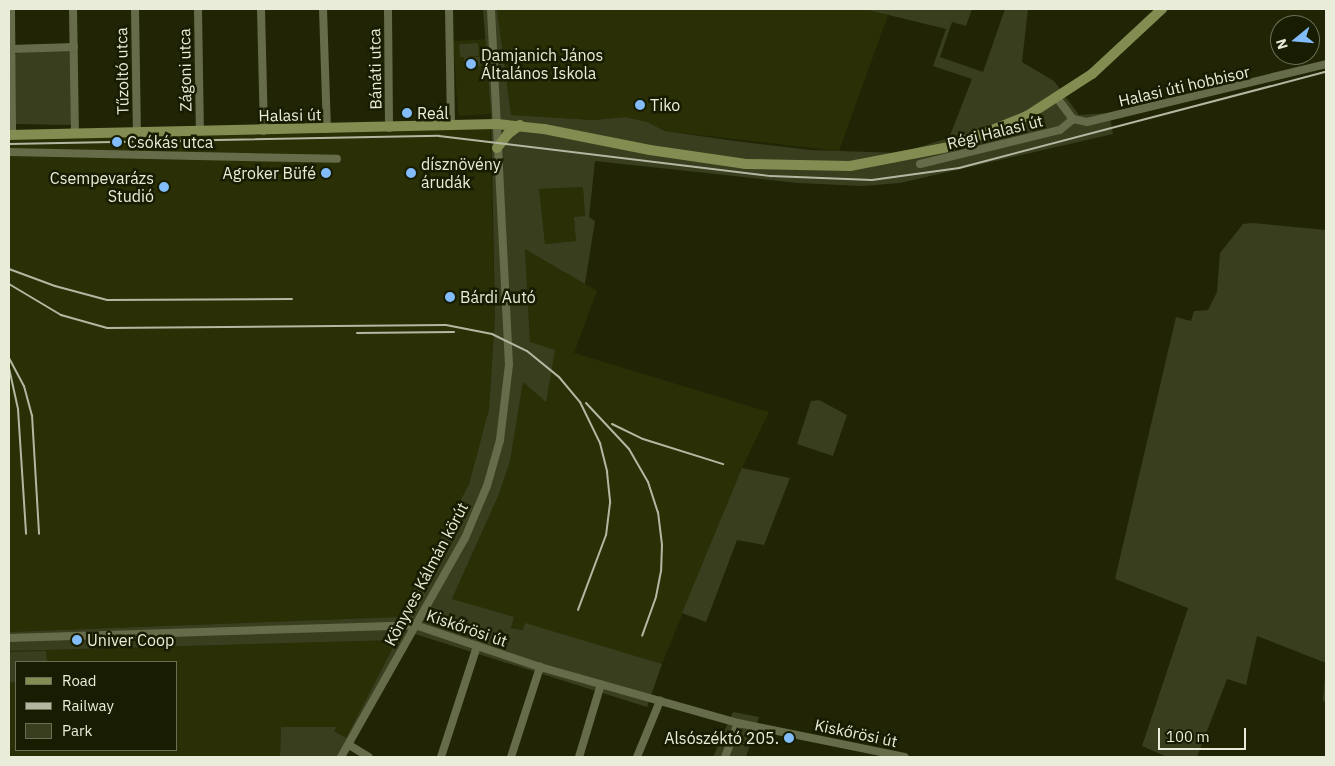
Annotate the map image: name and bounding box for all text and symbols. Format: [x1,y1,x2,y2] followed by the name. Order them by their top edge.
[1270,15,1320,65] north arrow
[112,27,132,115] street label: Tűzoltó utca
[175,28,195,112] street label: Zágoni utca
[365,28,385,110] street label: Bánáti utca
[1272,37,1292,52] text: N
[481,45,603,83] place label: Damjanich János Általános Iskola
[465,58,477,70] marker: Damjanich János Általános Iskola
[1117,62,1251,110] street label: Halasi úti hobbisor
[650,95,680,115] place label: Tiko
[634,99,646,111] marker: Tiko
[417,103,449,123] place label: Reál
[258,105,322,125] street label: Halasi út
[401,107,413,119] marker: Reál
[945,111,1045,153] street label: Régi Halasi út
[127,132,213,152] place label: Csókás utca
[111,136,123,148] marker: Csókás utca
[421,154,501,192] place label: dísznövény árudák
[223,163,316,183] place label: Agroker Büfé
[320,167,332,179] marker: Agroker Büfé
[405,167,417,179] marker: dísznövény árudák
[50,168,154,206] place label: Csempevarázs Studió
[158,181,170,193] marker: Csempevarázs Studió
[460,287,536,307] place label: Bárdi Autó
[444,291,456,303] marker: Bárdi Autó
[380,499,472,649] street label: Könyves Kálmán körút
[424,605,510,651] street label: Kiskőrösi út
[87,630,174,650] place label: Univer Coop
[71,634,83,646] marker: Univer Coop
[15,661,178,751] legend
[62,671,97,690] text: Road
[62,696,114,715] text: Railway
[813,715,899,751] street label: Kiskőrösi út
[1160,718,1248,750] scale bar
[62,721,92,740] text: Park
[1166,727,1210,746] text: 100 m
[664,728,779,748] place label: Alsószéktó 205.
[783,732,795,744] marker: Alsószéktó 205.

